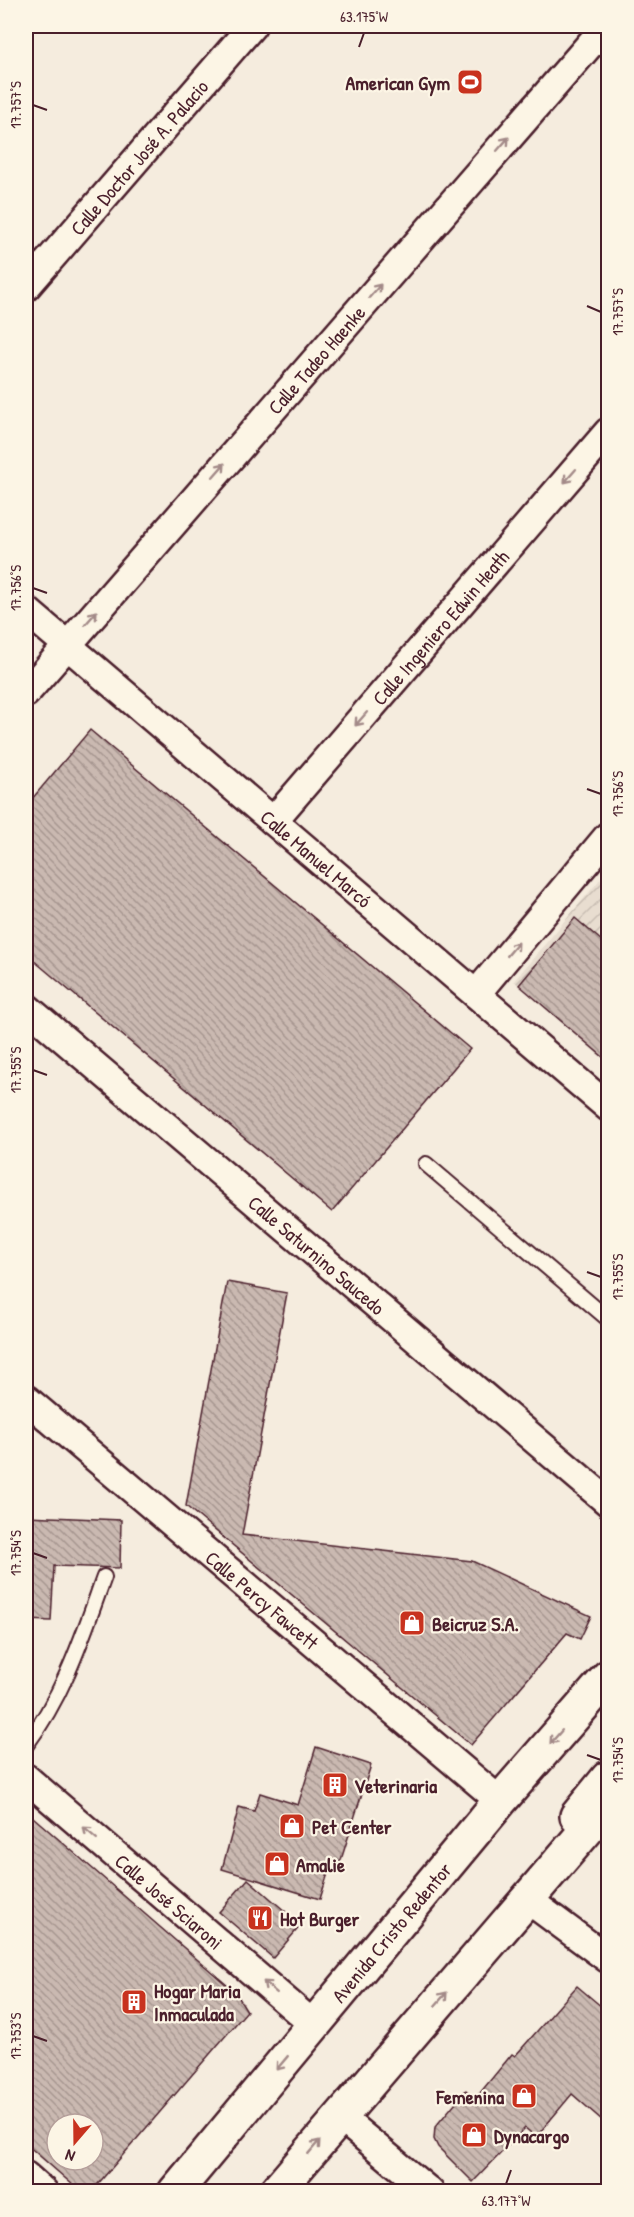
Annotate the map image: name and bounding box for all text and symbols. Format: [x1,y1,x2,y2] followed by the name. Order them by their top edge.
[340,6,389,27] text: 63.175°W
[455,67,485,97] sports icon: American Gym
[346,69,450,97] place label: American Gym
[64,73,214,241] street label: Calle Doctor José A. Palacio
[5,81,26,129] text: 17.757°S
[496,137,510,152] one-way arrow
[368,284,382,299] one-way arrow
[607,288,628,336] text: 17.757°S
[261,299,371,420] street label: Calle Tadeo Haenke
[212,463,226,478] one-way arrow
[563,468,577,483] one-way arrow
[366,544,515,710] street label: Calle Ingeniero Edwin Heath
[5,565,26,611] text: 17.756°S
[84,610,98,626] one-way arrow
[354,711,368,726] one-way arrow
[607,771,628,817] text: 17.756°S
[255,803,378,913] street label: Calle Manuel Marcó
[506,942,520,957] one-way arrow
[5,1047,26,1093] text: 17.755°S
[243,1189,391,1320] street label: Calle Saturnino Saucedo
[607,1254,628,1300] text: 17.755°S
[5,1530,26,1576] text: 17.754°S
[200,1544,325,1656] street label: Calle Percy Fawcett
[397,1608,427,1638] shop icon: Beicruz S.A.
[432,1610,519,1637] place label: Beicruz S.A.
[549,1729,563,1744] one-way arrow
[607,1737,628,1783] text: 17.754°S
[320,1770,350,1800] building icon: Veterinaria
[354,1772,437,1799] place label: Veterinaria
[277,1811,307,1841] shop icon: Pet Center
[312,1813,392,1840] place label: Pet Center
[83,1826,98,1840] one-way arrow
[110,1847,229,1955] street label: Calle José Sciaroni
[262,1849,292,1879] shop icon: Amalie
[296,1851,345,1878] place label: Amalie
[325,1856,457,2008] street label: Avenida Cristo Redentor
[245,1903,275,1933] restaurant icon: Hot Burger
[280,1905,360,1933] place label: Hot Burger
[154,1977,240,2027] place label: Hogar Maria Inmaculada
[263,1980,278,1994] one-way arrow
[119,1987,149,2017] building icon: Hogar Maria Inmaculada
[434,1992,448,2007] one-way arrow
[5,2012,26,2059] text: 17.753°S
[276,2055,289,2071] one-way arrow
[509,2081,539,2111] shop icon: Femenina
[436,2083,504,2110] place label: Femenina
[45,2112,105,2172] north arrow
[459,2120,489,2150] shop icon: Dynacargo
[494,2122,569,2150] place label: Dynacargo
[307,2140,321,2155] one-way arrow
[62,2144,78,2168] text: N
[482,2190,531,2211] text: 63.177°W

